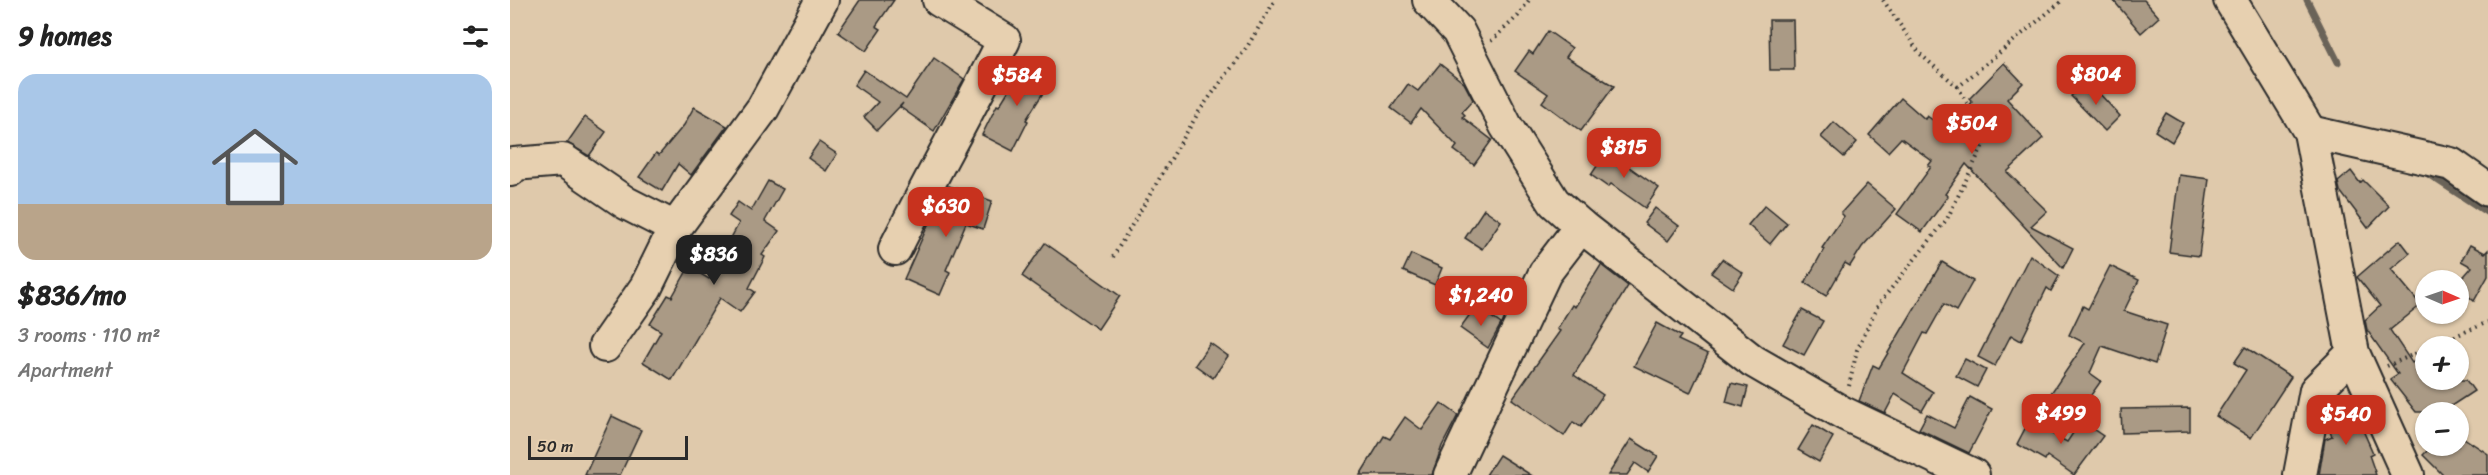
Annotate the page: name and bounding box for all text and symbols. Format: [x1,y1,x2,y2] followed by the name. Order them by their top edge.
[18,13,112,59] text: 9 homes
[459,20,492,53] icon: filters
[2060,55,2132,106] pin: $804
[981,56,1053,107] pin: $584
[2071,57,2121,92] text: $804
[992,58,1042,93] text: $584
[1936,104,2008,155] pin: $504
[1947,106,1997,141] text: $504
[201,113,309,221] icon: home
[1588,128,1660,179] pin: $815
[1601,130,1647,165] text: $815
[910,187,982,238] pin: $630
[922,189,970,224] text: $630
[678,235,750,286] pin: $836
[690,237,738,272] text: $836
[2415,270,2469,324] north arrow
[2415,270,2469,456] map controls
[18,272,126,318] text: $836/mo
[1432,276,1530,327] pin: $1,240
[1449,278,1513,313] text: $1,240
[18,318,160,353] text: 3 rooms · 110 m²
[2415,336,2469,390] button: +
[18,353,112,388] text: Apartment
[2025,394,2097,445] pin: $499
[2310,395,2382,446] pin: $540
[2036,396,2086,431] text: $499
[2321,397,2371,432] text: $540
[2415,402,2469,456] button: −
[537,432,573,461] text: 50 m
[528,433,688,460] scale bar

